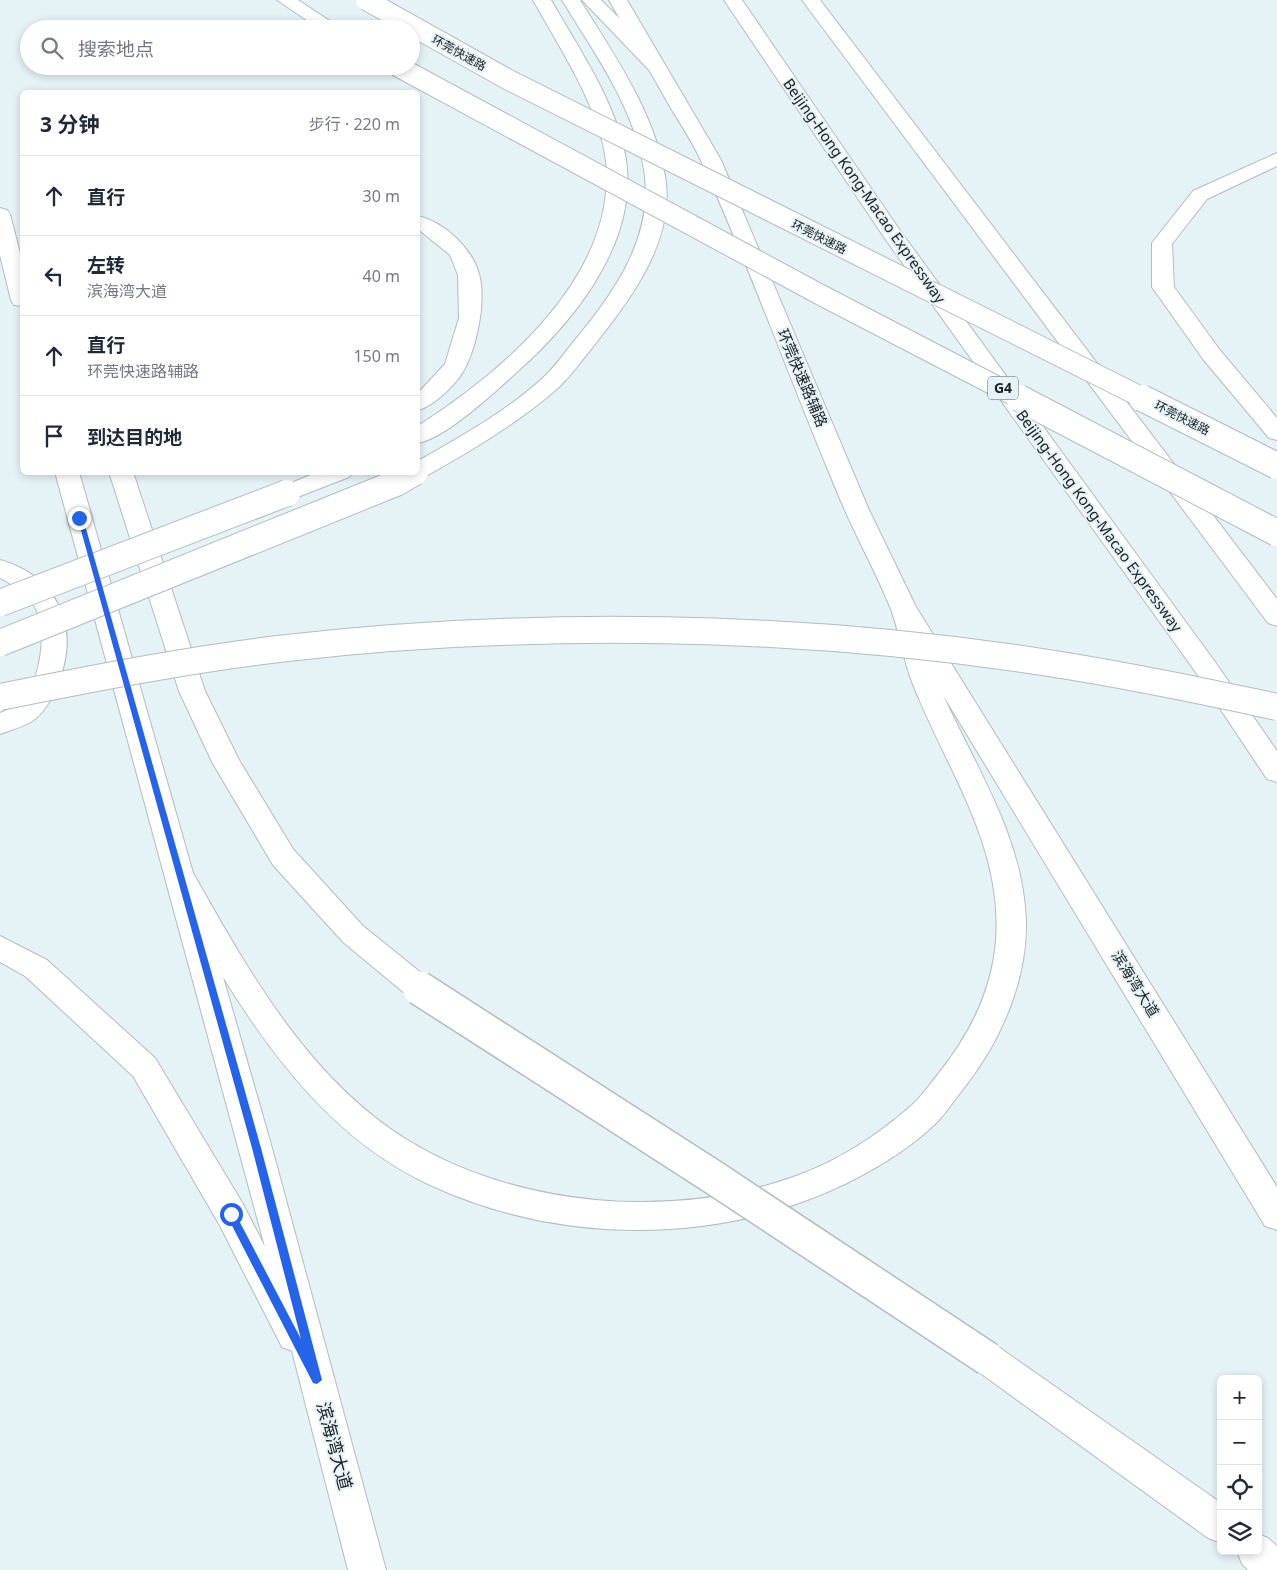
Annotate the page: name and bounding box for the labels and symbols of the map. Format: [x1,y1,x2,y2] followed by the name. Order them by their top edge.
[429,31,490,75] street label: 环莞快速路
[779,74,951,307] street label: Beijing-Hong Kong-Macao Expressway
[789,215,850,258] street label: 环莞快速路
[773,325,833,430] street label: 环莞快速路辅路
[988,376,1018,399] road number: G4
[1152,396,1213,439] street label: 环莞快速路
[1012,405,1187,636] street label: Beijing-Hong Kong-Macao Expressway
[68,507,91,530] route end
[1107,946,1164,1021] street label: 滨海湾大道
[220,1203,243,1226] route start
[312,1399,358,1492] street label: 滨海湾大道

